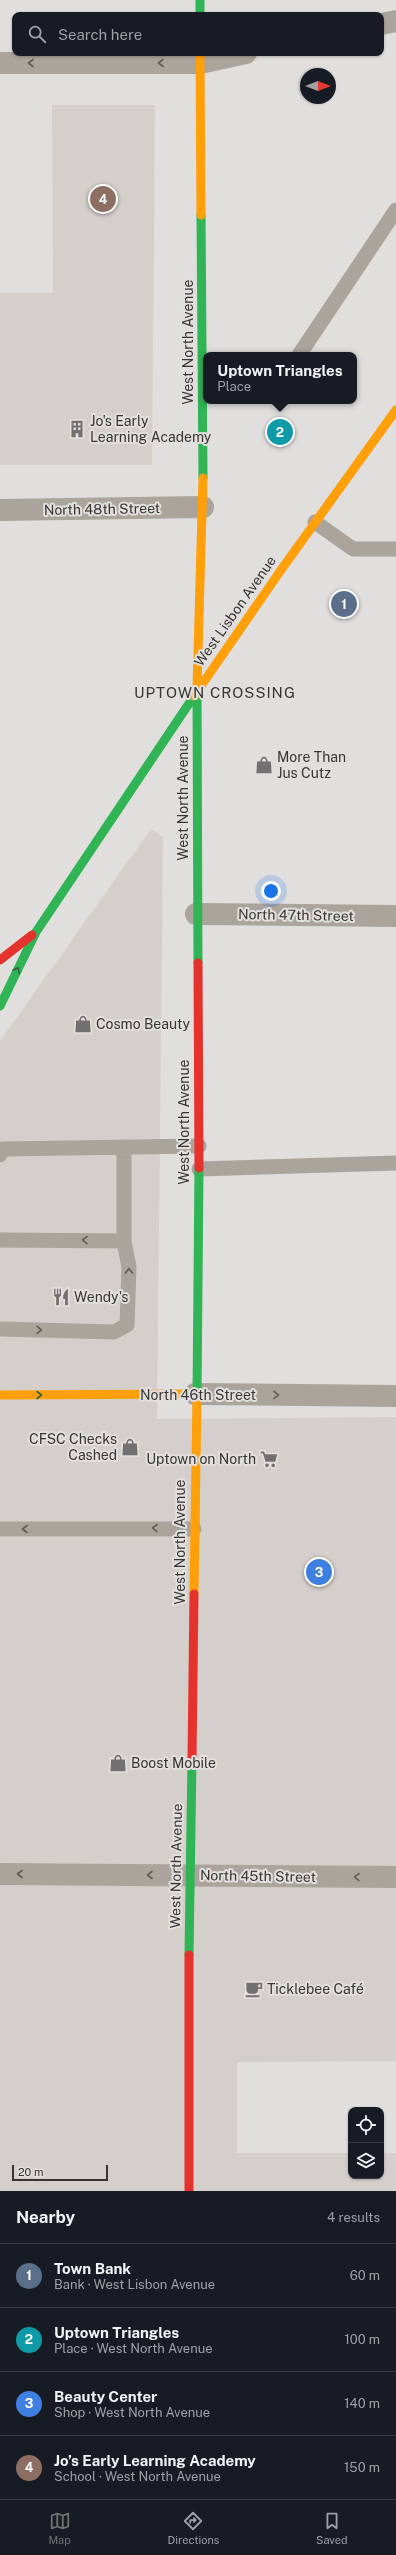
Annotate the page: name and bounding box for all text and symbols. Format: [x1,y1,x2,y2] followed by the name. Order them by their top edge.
[12,12,384,56] search box
[26,23,48,45] icon: search
[58,26,142,43] text: Search here
[28,59,34,67] one-way arrow
[158,59,164,67] one-way arrow
[300,68,336,104] north arrow
[90,184,116,214] pin: 4
[180,279,196,405] street label: West North Avenue
[203,352,357,404] popup
[217,362,343,379] text: Uptown Triangles
[217,379,251,394] text: Place
[90,413,212,445] place label: Jo's Early Learning Academy
[267,417,293,447] pin: 2
[67,419,87,439] building icon: Jo's Early Learning Academy
[44,500,160,518] street label: North 48th Street
[191,553,279,669] street label: West Lisbon Avenue
[331,589,357,619] pin: 1
[134,684,296,701] district label: UPTOWN CROSSING
[175,735,191,861] street label: West North Avenue
[277,749,346,781] place label: More Than Jus Cutz
[254,755,274,775] shop icon: More Than Jus Cutz
[261,881,281,901] your location
[238,906,354,924] street label: North 47th Street
[12,967,20,975] one-way arrow
[73,1014,93,1034] shop icon: Cosmo Beauty
[96,1016,190,1032] place label: Cosmo Beauty
[176,1059,192,1185] street label: West North Avenue
[82,1236,88,1245] one-way arrow
[125,1268,133,1274] one-way arrow
[51,1287,71,1307] restaurant icon: Wendy's
[74,1289,128,1305] place label: Wendy's
[36,1326,42,1334] one-way arrow
[140,1387,256,1403] street label: North 46th Street
[36,1391,42,1399] one-way arrow
[273,1391,279,1399] one-way arrow
[29,1431,117,1463] place label: CFSC Checks Cashed
[120,1437,140,1457] shop icon: CFSC Checks Cashed
[259,1449,279,1469] supermarket icon: Uptown on North
[146,1451,256,1467] place label: Uptown on North
[172,1479,188,1605] street label: West North Avenue
[152,1524,158,1532] one-way arrow
[22,1525,28,1533] one-way arrow
[306,1557,332,1587] pin: 3
[108,1753,128,1773] shop icon: Boost Mobile
[131,1755,216,1771] place label: Boost Mobile
[167,1803,185,1929] street label: West North Avenue
[200,1867,316,1885] street label: North 45th Street
[17,1870,23,1878] one-way arrow
[147,1871,153,1879] one-way arrow
[354,1873,360,1881] one-way arrow
[244,1979,264,1999] cafe icon: Ticklebee Café
[267,1981,364,1997] place label: Ticklebee Café
[348,2107,384,2179] map controls
[348,2107,384,2143] button: locate
[348,2143,384,2179] button: layers
[12,2163,108,2182] scale bar
[18,2166,43,2178] text: 20 m
[16,2207,75,2227] text: Nearby
[327,2210,380,2225] text: 4 results
[54,2260,131,2277] text: Town Bank
[26,2268,32,2283] text: 1
[350,2268,380,2283] text: 60 m
[54,2277,215,2292] text: Bank · West Lisbon Avenue
[54,2324,179,2341] text: Uptown Triangles
[25,2332,33,2347] text: 2
[344,2332,380,2347] text: 100 m
[54,2341,213,2356] text: Place · West North Avenue
[54,2388,157,2405] text: Beauty Center
[25,2396,33,2411] text: 3
[344,2396,380,2411] text: 140 m
[54,2405,210,2420] text: Shop · West North Avenue
[54,2452,256,2469] text: Jo’s Early Learning Academy
[25,2460,33,2475] text: 4
[344,2460,380,2475] text: 150 m
[54,2469,221,2484] text: School · West North Avenue
[48,2510,71,2546] tab: Map
[168,2510,219,2546] tab: Directions
[316,2510,348,2546] tab: Saved

